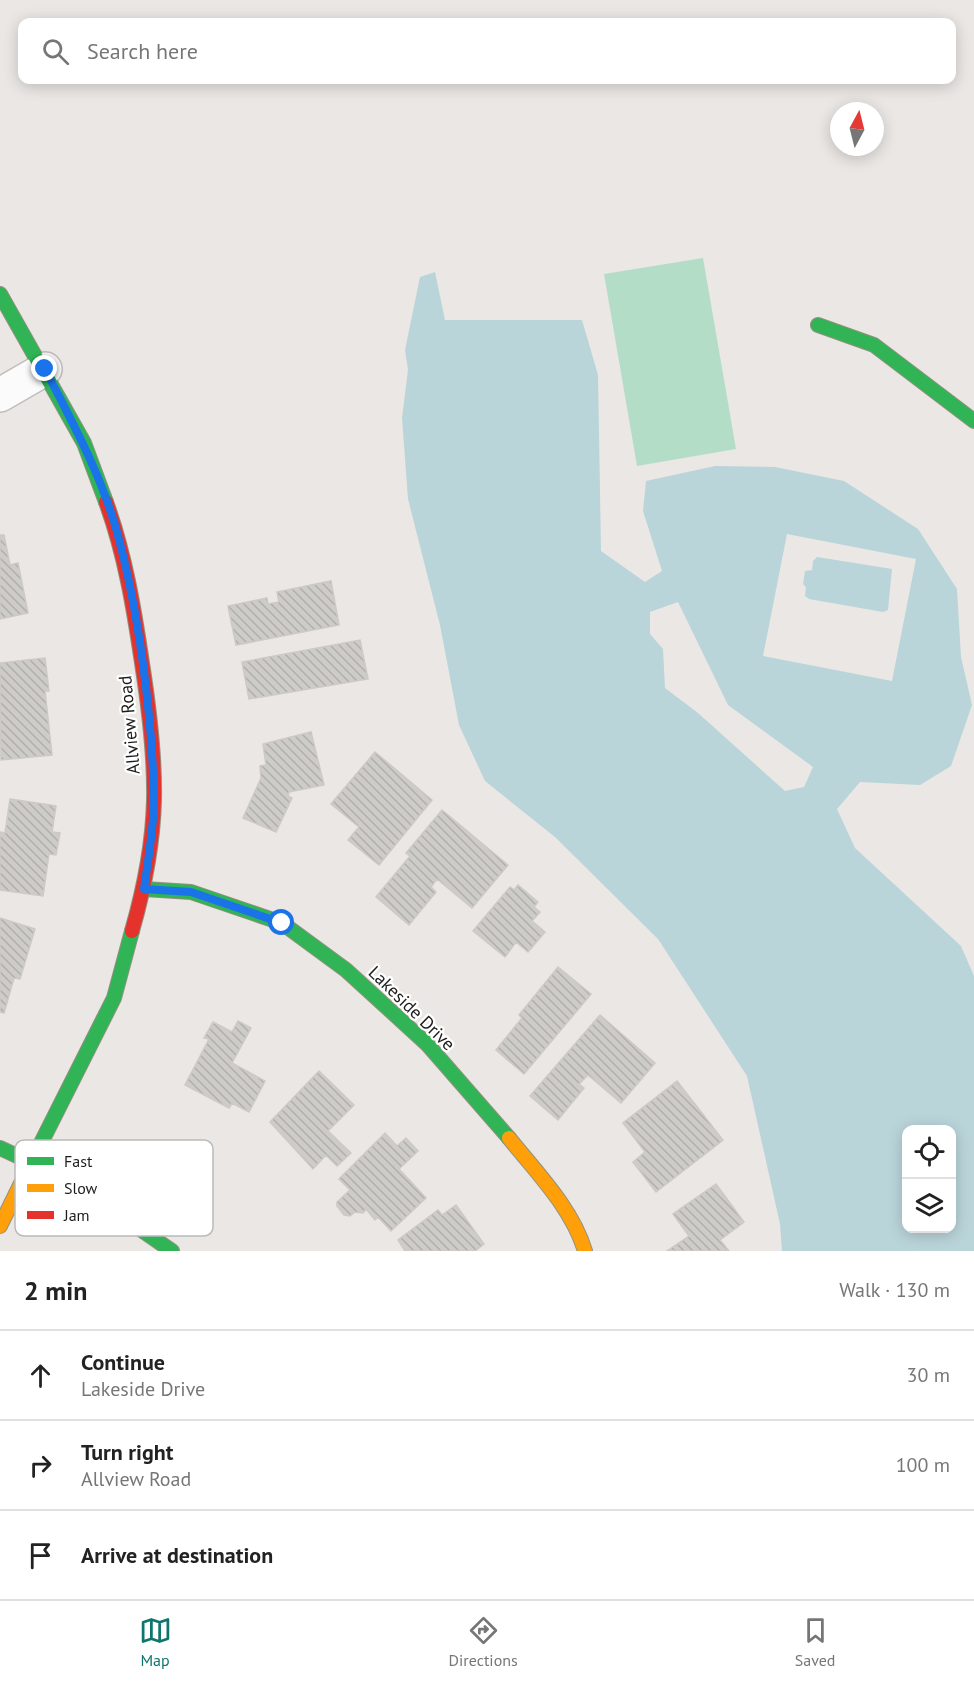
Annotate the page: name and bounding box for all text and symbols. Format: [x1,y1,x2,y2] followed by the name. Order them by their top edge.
[18,18,956,84] search box
[39,35,72,68] icon: search
[87,37,198,65] text: Search here
[830,102,884,156] north arrow
[31,355,57,381] route end
[113,675,145,775] street label: Allview Road
[268,909,294,935] route start
[364,961,460,1055] street label: Lakeside Drive
[902,1125,956,1233] map controls
[902,1125,956,1179] button: locate
[15,1140,213,1236] legend
[64,1151,93,1171] text: Fast
[64,1178,98,1198] text: Slow
[902,1179,956,1233] button: layers
[63,1205,90,1225] text: Jam
[24,1274,87,1307] text: 2 min
[839,1277,950,1303] text: Walk · 130 m
[81,1348,165,1376] text: Continue
[24,1359,57,1392] icon: ahead
[907,1362,950,1388] text: 30 m
[81,1376,205,1402] text: Lakeside Drive
[81,1438,173,1466] text: Turn right
[24,1449,57,1482] icon: right
[896,1452,950,1478] text: 100 m
[81,1466,191,1492] text: Allview Road
[24,1539,57,1572] icon: arrive
[81,1541,273,1569] text: Arrive at destination
[139,1614,172,1670] tab: Map
[449,1614,518,1670] tab: Directions
[795,1614,835,1670] tab: Saved

